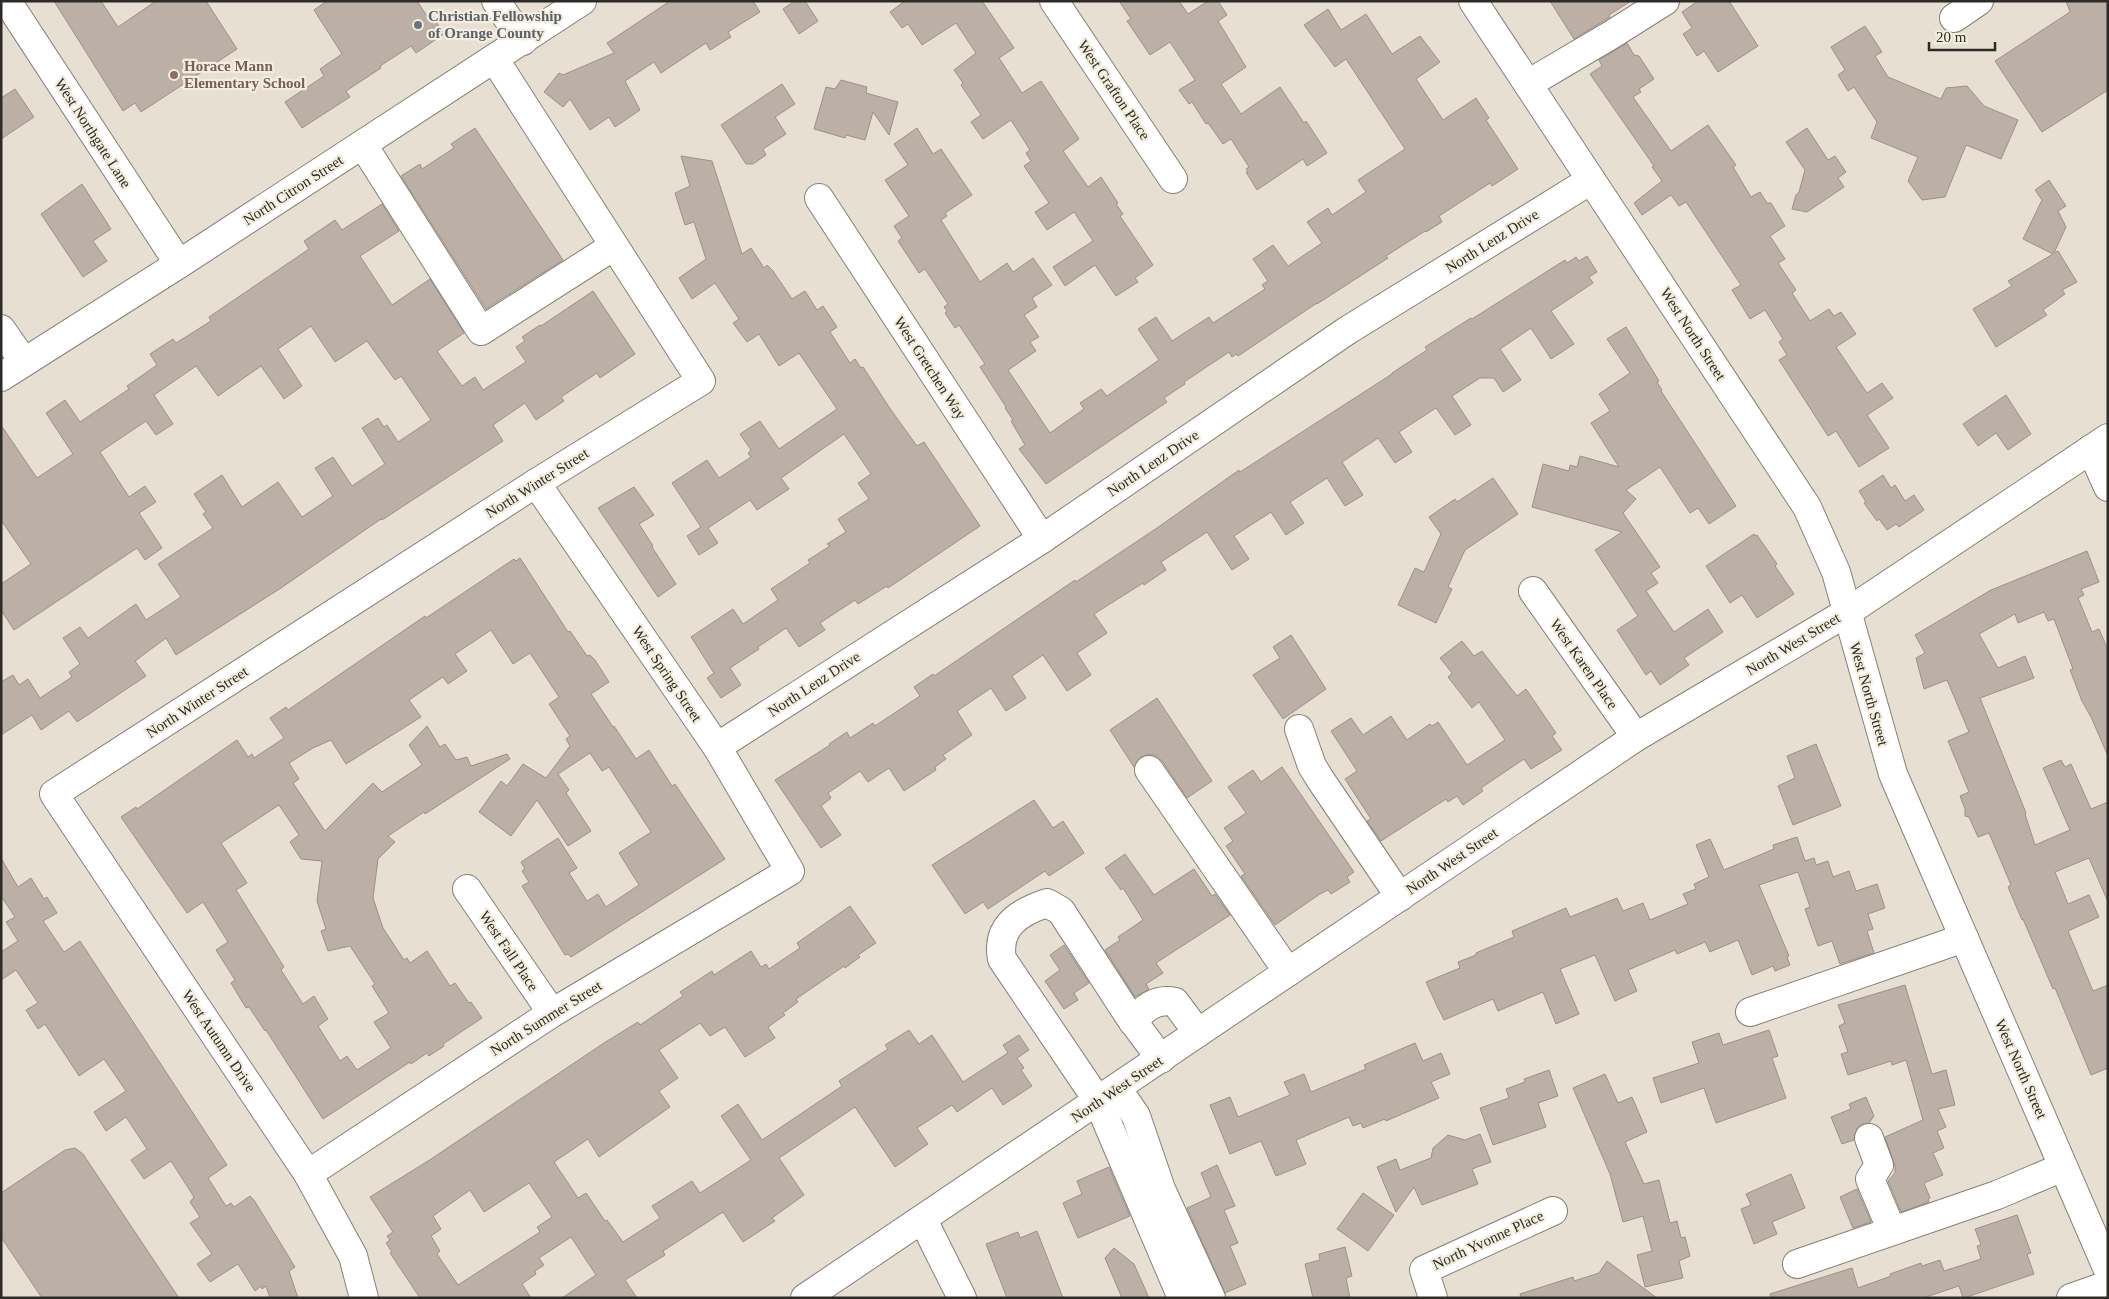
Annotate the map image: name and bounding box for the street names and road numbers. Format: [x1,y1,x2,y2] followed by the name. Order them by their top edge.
[1075,37,1153,143] street label: West Grafton Place
[52,75,135,191] street label: West Northgate Lane
[240,151,347,228] street label: North Citron Street
[1443,206,1542,276] street label: North Lenz Drive
[1657,285,1729,384] street label: West North Street
[891,314,969,423] street label: West Gretchen Way
[1104,426,1202,499] street label: North Lenz Drive
[483,444,592,521] street label: North Winter Street
[1743,609,1844,678] street label: North West Street
[1547,616,1621,712] street label: West Karen Place
[629,623,705,726] street label: West Spring Street
[1847,640,1892,748] street label: West North Street
[765,648,863,720] street label: North Lenz Drive
[143,663,252,741] street label: North Winter Street
[1403,824,1501,898] street label: North West Street
[476,908,542,994] street label: West Fall Place
[487,977,605,1059] street label: North Summer Street
[179,987,259,1095] street label: West Autumn Drive
[1992,1017,2050,1122] street label: West North Street
[1068,1052,1166,1126] street label: North West Street
[1430,1207,1546,1273] street label: North Yvonne Place

